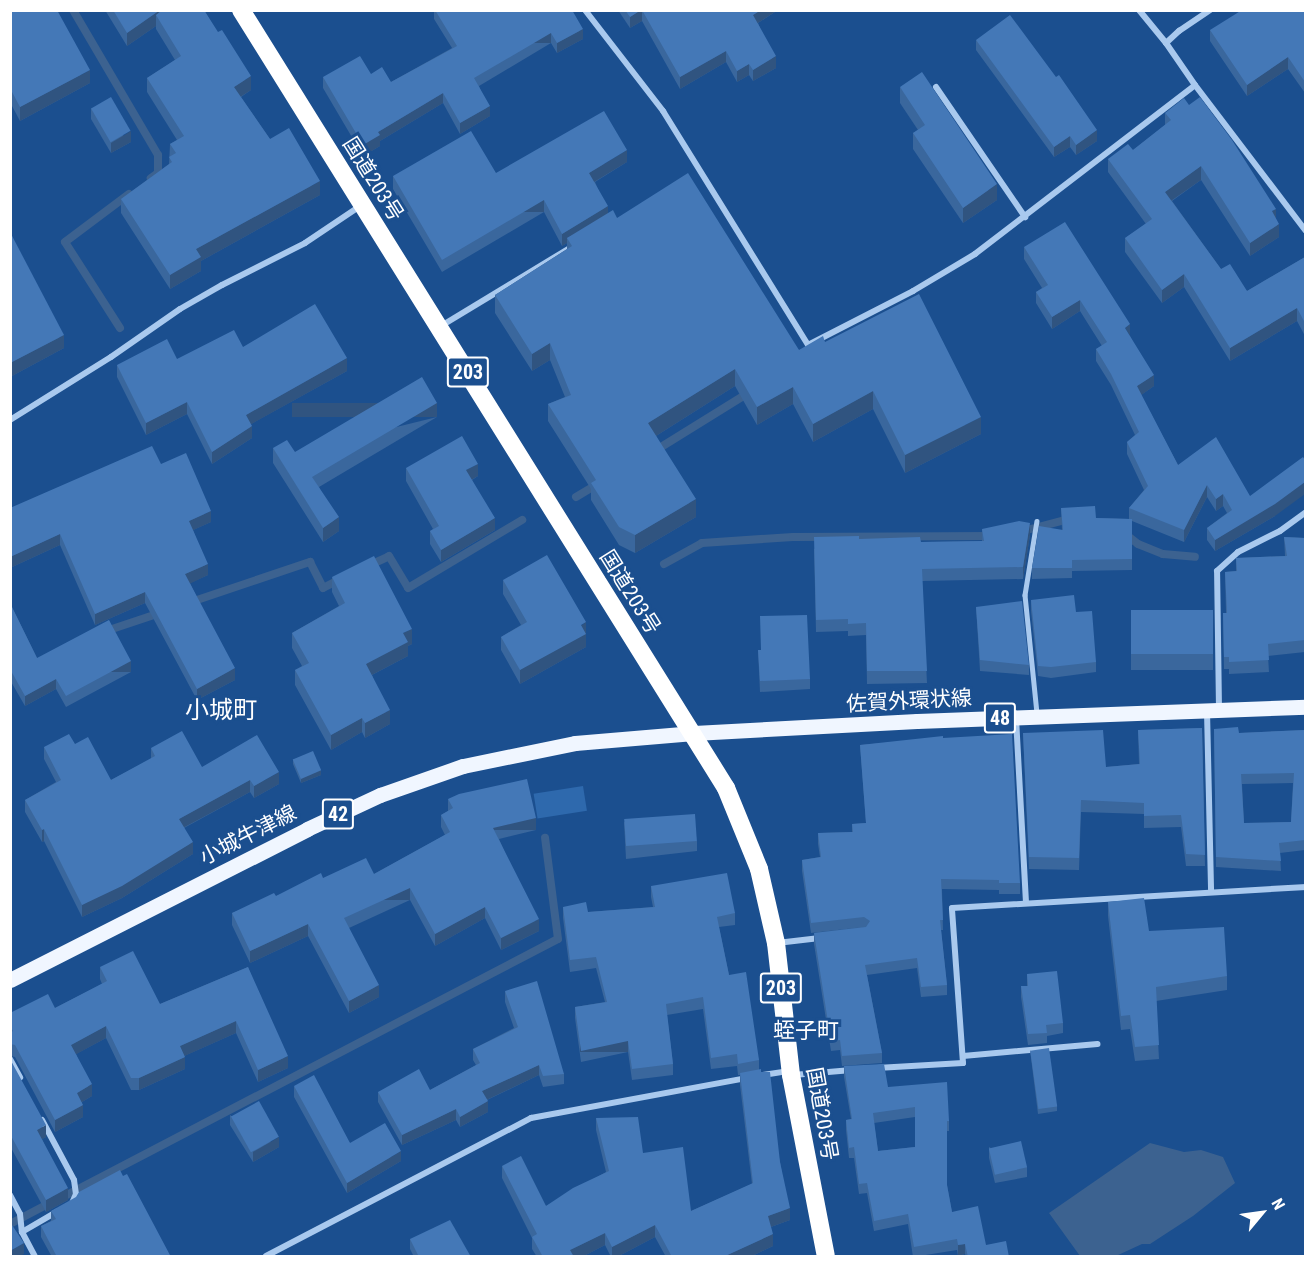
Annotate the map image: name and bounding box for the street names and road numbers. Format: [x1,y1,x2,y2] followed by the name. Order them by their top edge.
[337,132,409,226] street label: 国道203号
[446,355,490,389] road number: 203
[594,545,666,639] street label: 国道203号
[845,685,973,717] street label: 佐賀外環状線
[984,701,1016,735] road number: 48
[322,797,354,831] road number: 42
[196,800,300,870] street label: 小城牛津線
[758,971,804,1005] road number: 203
[801,1065,843,1163] street label: 国道203号

